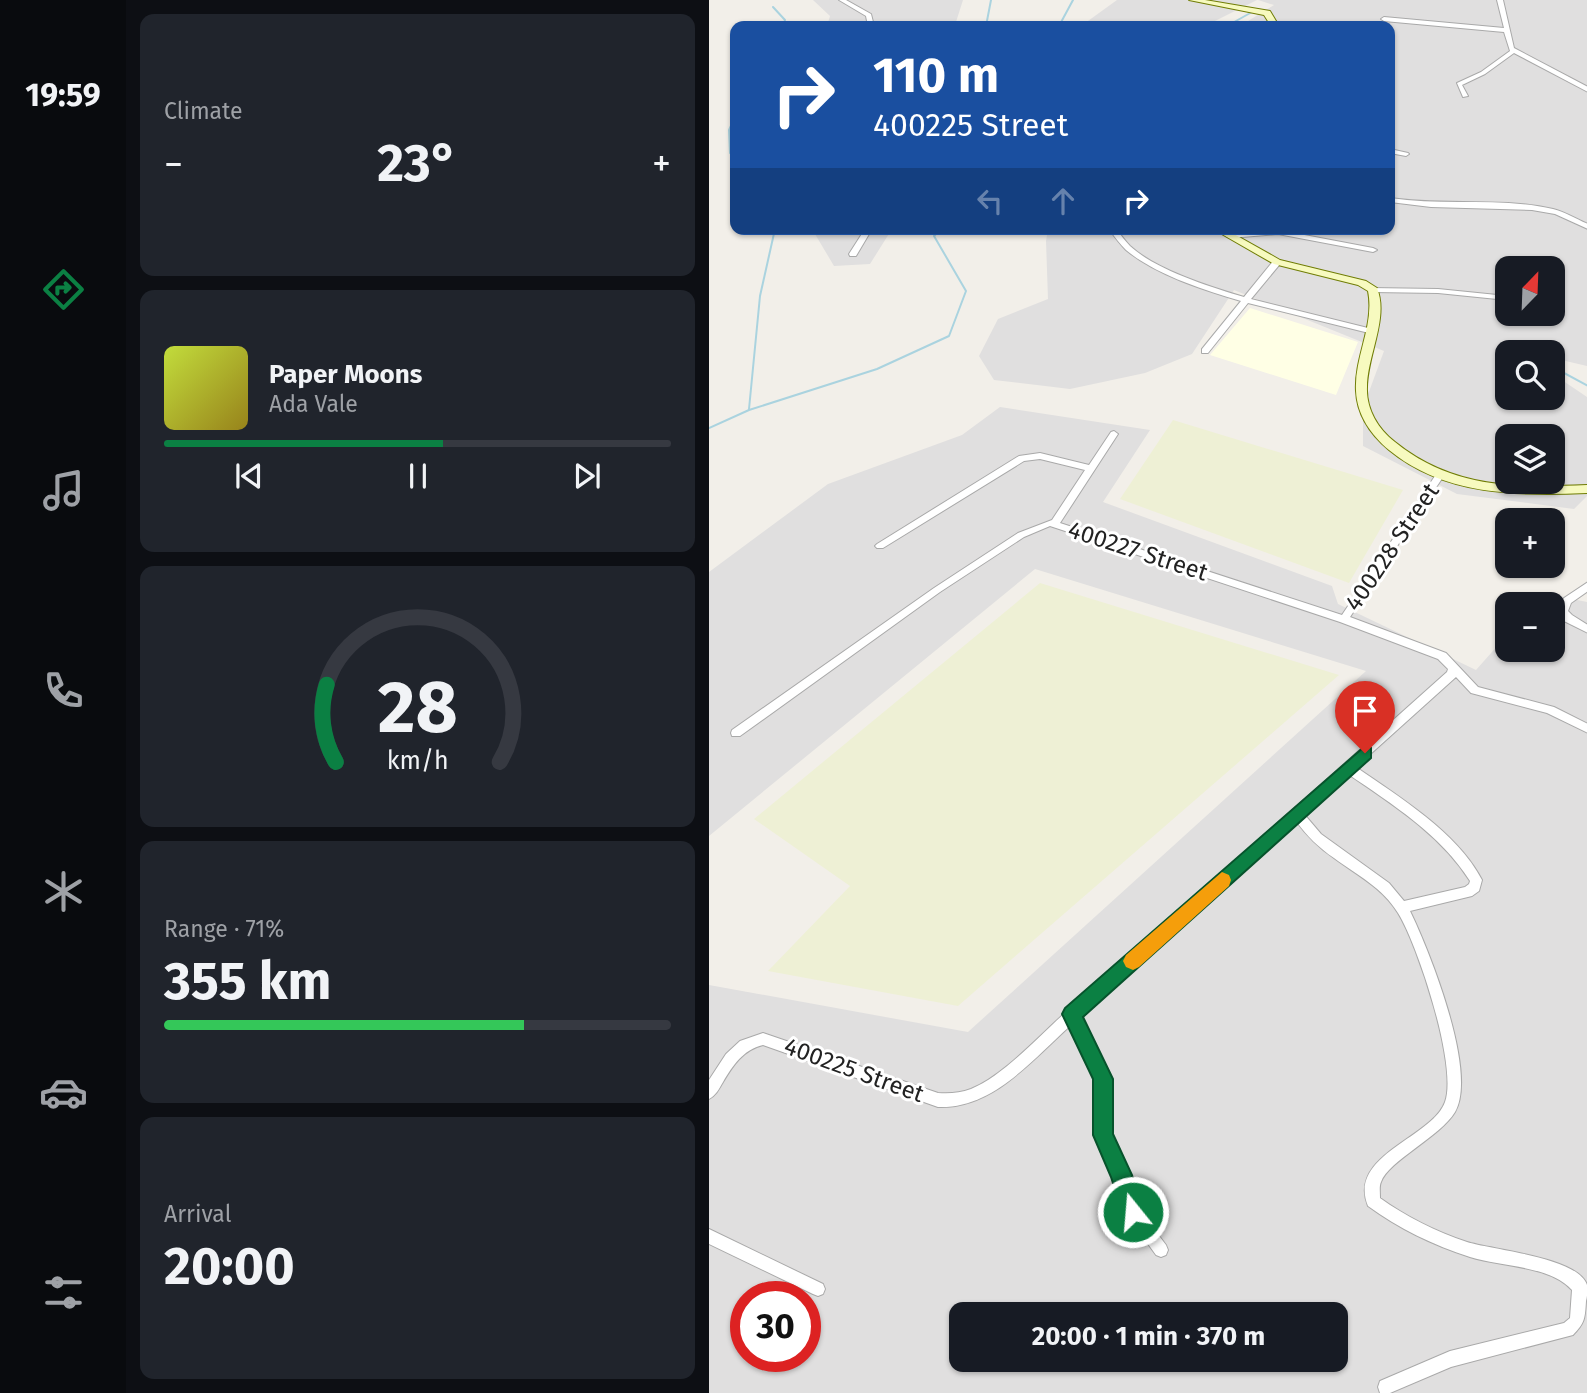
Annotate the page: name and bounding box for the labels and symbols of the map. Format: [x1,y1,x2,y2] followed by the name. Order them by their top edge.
[1495,256,1565,326] north arrow
[1339,478,1445,616] street label: 400228 Street
[1065,515,1212,587] street label: 400227 Street
[1335,681,1395,753] pin
[780,1032,928,1108] street label: 400225 Street
[1096,1175,1170,1249] position arrow
[730,1281,821,1372] speed limit sign: 30

